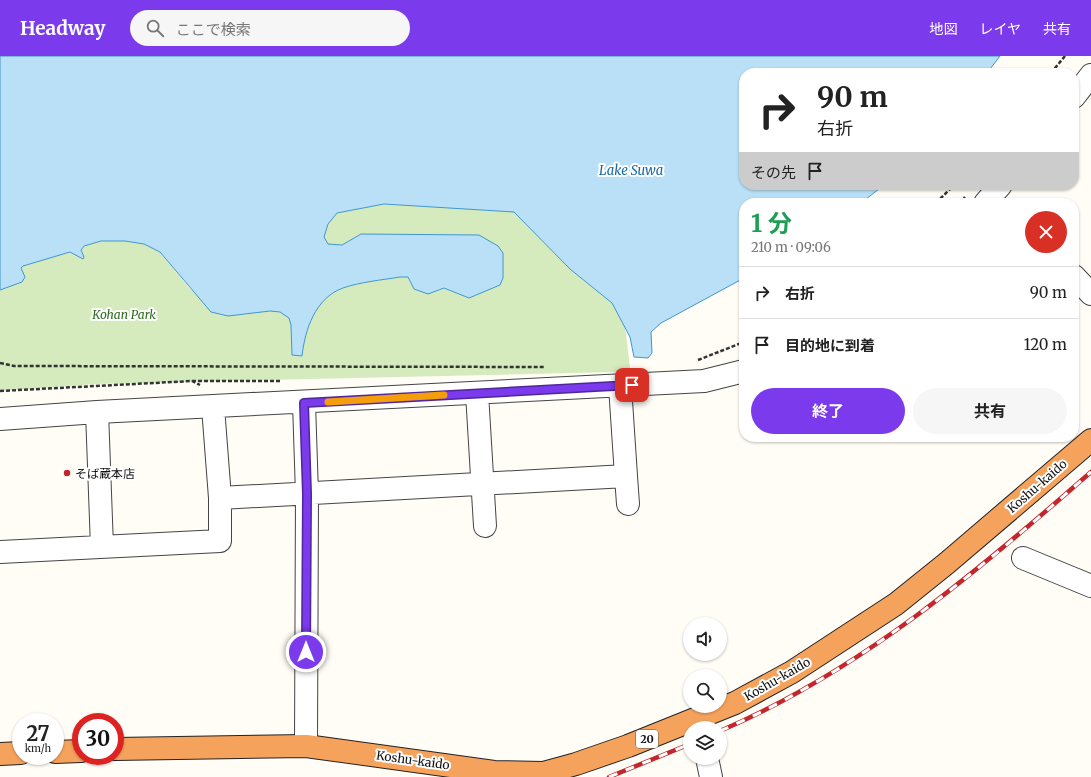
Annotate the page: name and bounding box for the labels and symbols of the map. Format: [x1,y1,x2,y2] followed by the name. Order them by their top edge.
[599,162,663,179] water label: Lake Suwa
[91,307,156,322] park label: Kohan Park
[615,368,649,402] pin
[1004,456,1070,516] street label: Koshu-kaido
[75,466,135,481] place label: そば蔵本店
[62,468,72,478] marker: そば蔵本店
[285,631,327,673] position arrow
[741,654,813,704] street label: Koshu-kaido
[72,713,124,765] speed limit sign: 30
[636,730,658,748] road number: 20
[375,747,451,773] street label: Koshu-kaido

